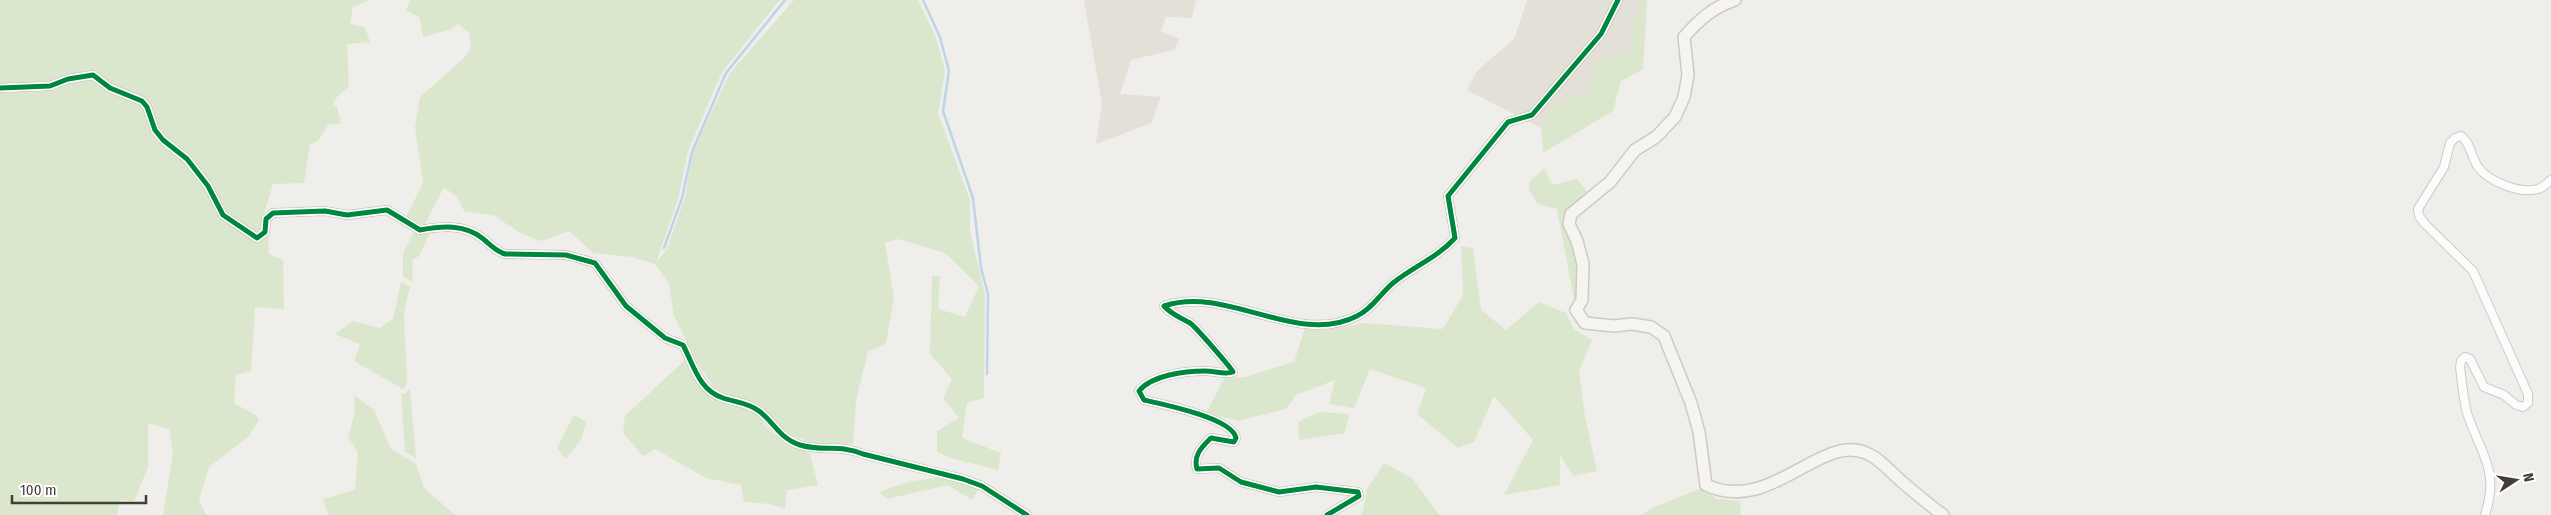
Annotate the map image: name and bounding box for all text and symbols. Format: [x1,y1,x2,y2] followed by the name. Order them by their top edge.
[2491,455,2541,505] north arrow
[12,472,146,504] scale bar
[2519,472,2537,483] text: N
[20,481,57,499] text: 100 m

